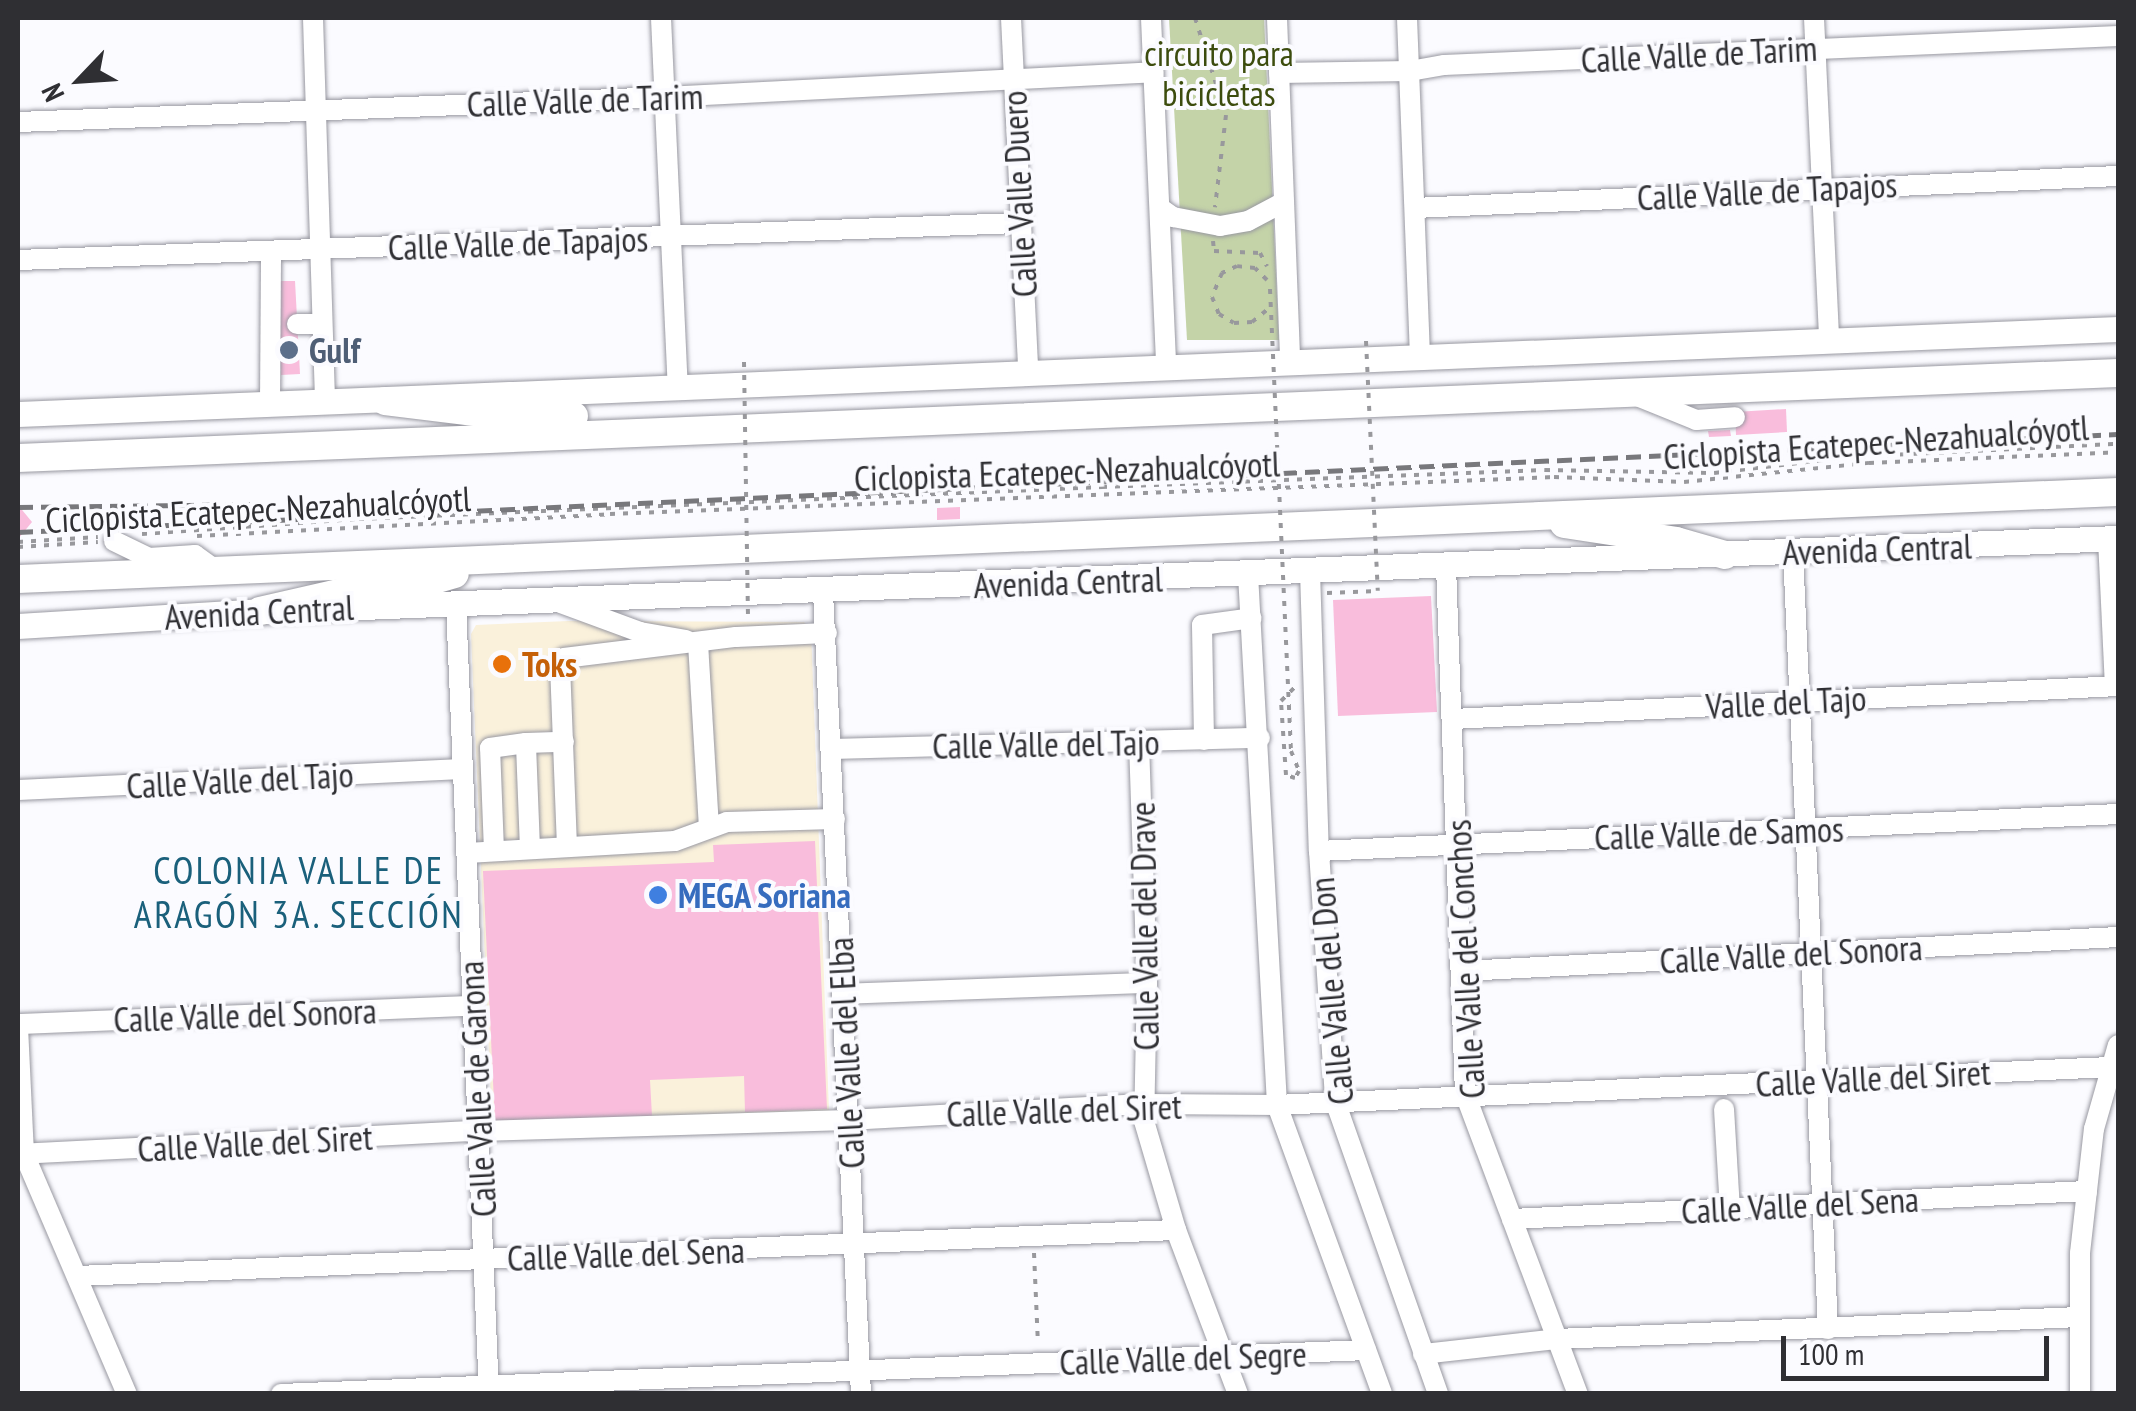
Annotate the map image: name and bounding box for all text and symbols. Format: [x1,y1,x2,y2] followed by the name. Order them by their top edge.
[1579,27,1819,81] street label: Calle Valle de Tarim
[30,30,130,130] north arrow
[1144,32,1294,114] park label: circuito para bicicletas
[465,75,705,125] street label: Calle Valle de Tarim
[32,78,72,108] text: N
[993,89,1045,299] street label: Calle Valle Duero
[1635,163,1899,219] street label: Calle Valle de Tapajos
[386,217,650,269] street label: Calle Valle de Tapajos
[309,329,360,371] place label: Gulf
[278,339,300,361] marker: Gulf
[1662,406,2090,478] street label: Ciclopista Ecatepec-Nezahualcóyotl
[853,443,1281,499] street label: Ciclopista Ecatepec-Nezahualcóyotl
[44,477,472,541] street label: Ciclopista Ecatepec-Nezahualcóyotl
[1782,525,1972,573] street label: Avenida Central
[973,558,1163,606] street label: Avenida Central
[163,586,355,638] street label: Avenida Central
[522,643,577,685] place label: Toks
[491,653,513,675] marker: Toks
[1704,677,1868,727] street label: Valle del Tajo
[931,721,1161,767] street label: Calle Valle del Tajo
[124,753,356,807] street label: Calle Valle del Tajo
[1121,801,1167,1051] street label: Calle Valle del Drave
[1593,808,1845,858] street label: Calle Valle de Samos
[1437,818,1493,1100] street label: Calle Valle del Conchos
[133,847,465,936] district label: COLONIA VALLE DE ARAGÓN 3A. SECCIÓN
[678,874,852,916] place label: MEGA Soriana
[1300,875,1362,1107] street label: Calle Valle del Don
[647,884,669,906] marker: MEGA Soriana
[1658,926,1924,982] street label: Calle Valle del Sonora
[819,936,873,1170] street label: Calle Valle del Elba
[449,960,505,1218] street label: Calle Valle de Garona
[112,989,378,1041] street label: Calle Valle del Sonora
[1754,1051,1992,1105] street label: Calle Valle del Siret
[945,1085,1183,1135] street label: Calle Valle del Siret
[136,1116,374,1170] street label: Calle Valle del Siret
[1680,1178,1920,1232] street label: Calle Valle del Sena
[506,1229,746,1279] street label: Calle Valle del Sena
[1786,1316,2054,1378] scale bar
[1058,1333,1308,1383] street label: Calle Valle del Segre
[1798,1334,1864,1373] text: 100 m

